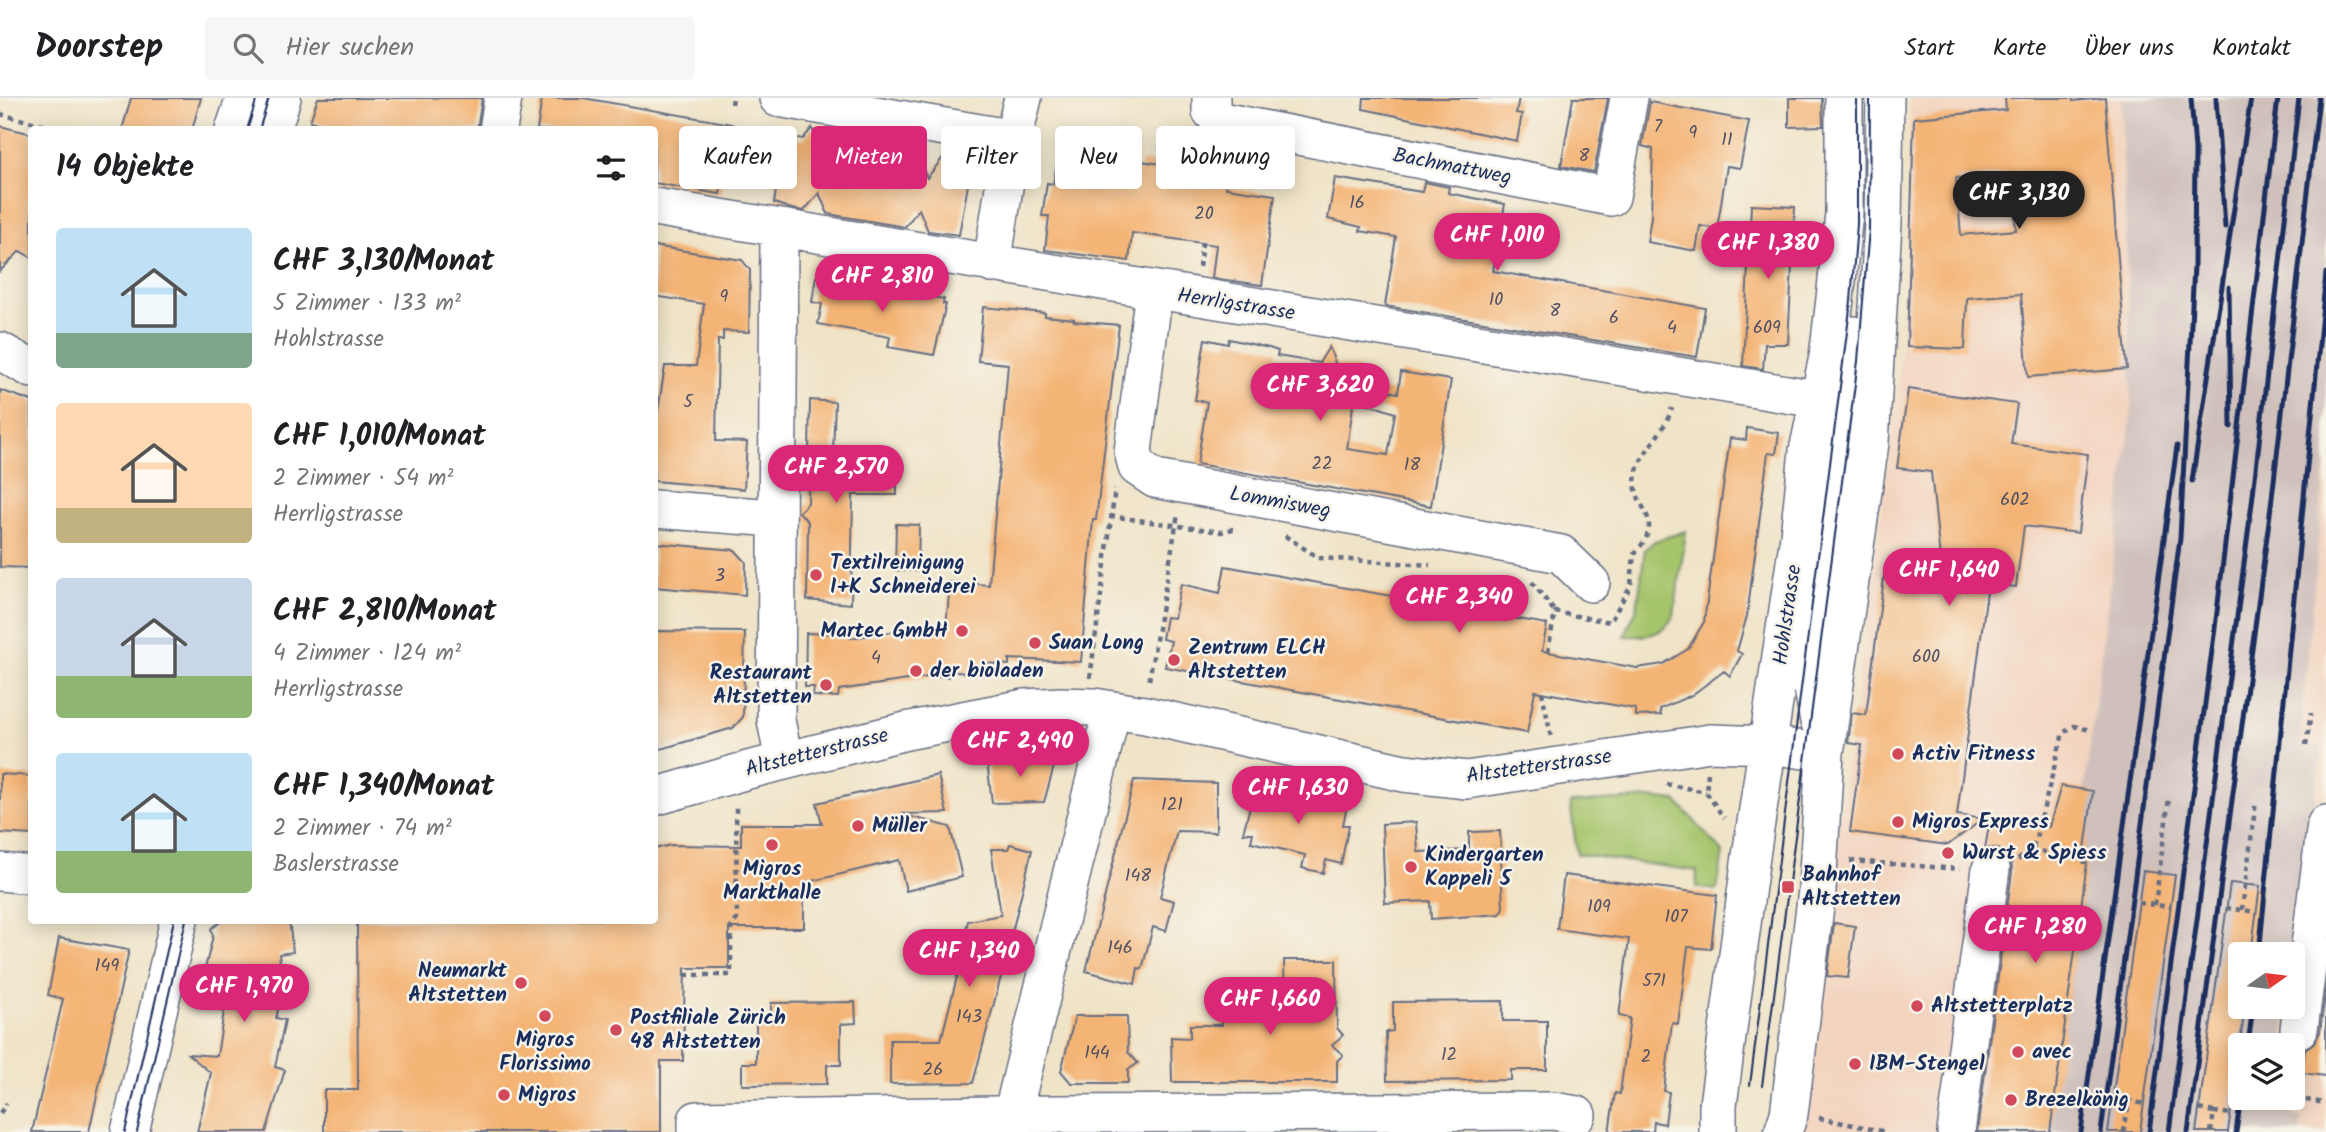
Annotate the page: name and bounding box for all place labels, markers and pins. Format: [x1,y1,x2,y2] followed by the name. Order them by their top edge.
[1939,172,2099,231] pin: CHF 3,130
[1417,214,1577,273] pin: CHF 1,010
[1688,222,1848,281] pin: CHF 1,380
[802,254,962,314] pin: CHF 2,810
[1240,364,1400,423] pin: CHF 3,620
[756,446,916,505] pin: CHF 2,570
[830,547,976,604] place label: Textilreinigung I+K Schneiderei
[1869,548,2029,608] pin: CHF 1,640
[808,567,824,583] marker: Textilreinigung I+K Schneiderei
[1379,575,1539,635] pin: CHF 2,340
[820,615,948,648] place label: Martec GmbH
[954,623,970,639] marker: Martec GmbH
[1049,627,1144,660] place label: Suan Long
[1188,632,1326,689] place label: Zentrum ELCH Altstetten
[1027,635,1043,651] marker: Suan Long
[1166,652,1182,668] marker: Zentrum ELCH Altstetten
[930,655,1044,688] place label: der bioladen
[710,657,813,714] place label: Restaurant Altstetten
[908,663,924,679] marker: der bioladen
[818,677,834,693] marker: Restaurant Altstetten
[940,720,1100,779] pin: CHF 2,490
[1912,738,2035,771] place label: Activ Fitness
[1890,746,1906,762] marker: Activ Fitness
[1218,766,1378,826] pin: CHF 1,630
[1912,806,2049,839] place label: Migros Express
[872,810,928,843] place label: Müller
[1890,814,1906,830] marker: Migros Express
[850,818,866,834] marker: Müller
[764,837,780,853] marker: Migros Markthalle
[1962,837,2107,870] place label: Wurst & Spiess
[1425,839,1544,896] place label: Kindergarten Kappeli 5
[1940,845,1956,861] marker: Wurst & Spiess
[723,853,821,910] place label: Migros Markthalle
[1403,859,1419,875] marker: Kindergarten Kappeli 5
[1802,859,1901,916] place label: Bahnhof Altstetten
[1780,879,1796,895] marker: Bahnhof Altstetten
[1955,906,2115,965] pin: CHF 1,280
[889,930,1049,989] pin: CHF 1,340
[408,955,508,1012] place label: Neumarkt Altstetten
[164,964,324,1024] pin: CHF 1,970
[513,975,529,991] marker: Neumarkt Altstetten
[1190,978,1350,1037] pin: CHF 1,660
[1931,990,2073,1023] place label: Altstetterplatz
[1909,998,1925,1014] marker: Altstetterplatz
[630,1002,786,1059] place label: Postfiliale Zürich 48 Altstetten
[537,1008,553,1024] marker: Migros Florissimo
[608,1022,624,1038] marker: Postfiliale Zürich 48 Altstetten
[499,1024,591,1081] place label: Migros Florissimo
[2032,1036,2072,1069] place label: avec
[2010,1044,2026,1060] marker: avec
[1869,1048,1985,1081] place label: IBM-Stengel
[1847,1056,1863,1072] marker: IBM-Stengel
[518,1079,577,1112] place label: Migros
[2025,1084,2129,1117] place label: Brezelkönig
[496,1087,512,1103] marker: Migros
[2003,1092,2019,1108] marker: Brezelkönig

